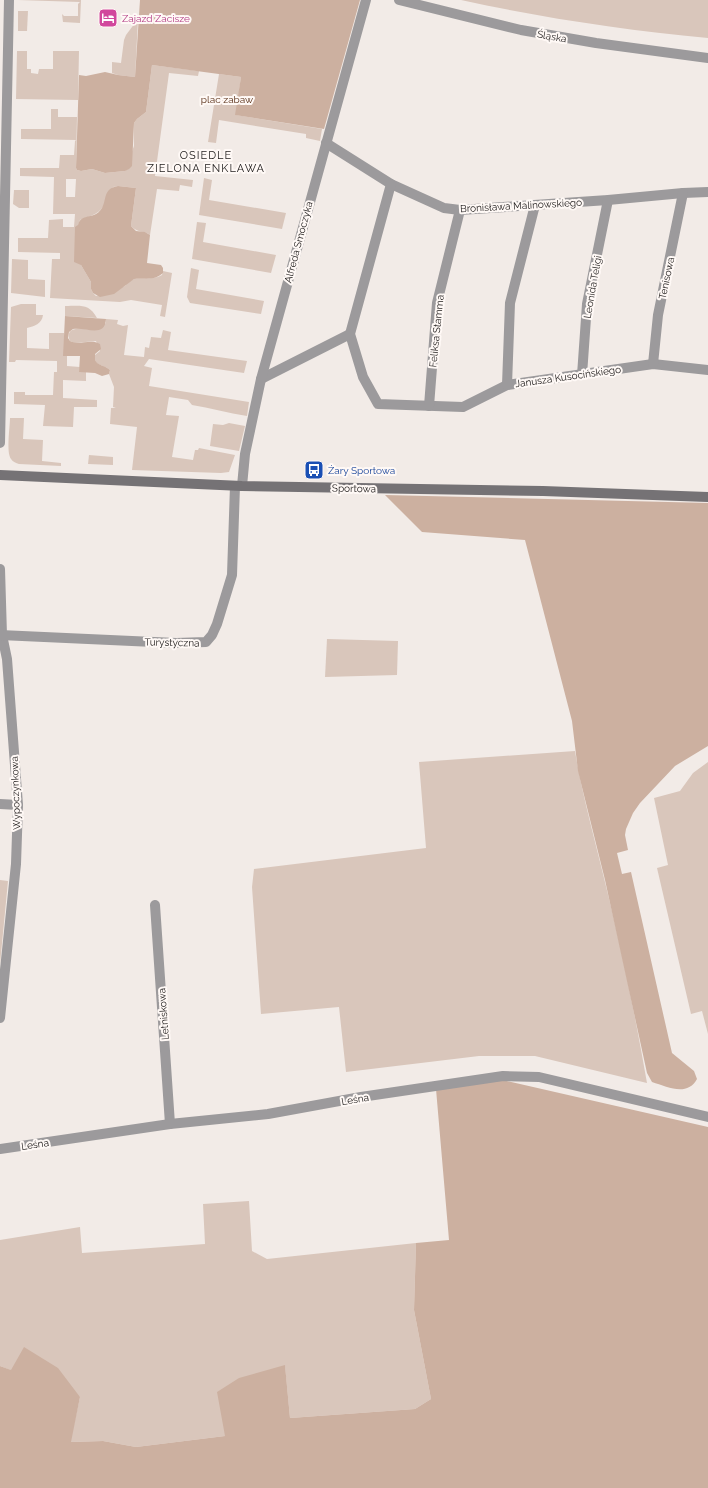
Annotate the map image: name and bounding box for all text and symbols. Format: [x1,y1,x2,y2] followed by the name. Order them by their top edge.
[97,7,119,29] hotel icon: Zajazd Zacisze
[122,13,190,24] place label: Zajazd Zacisze
[536,28,568,44] street label: Śląska
[201,94,253,105] park label: plac zabaw
[147,149,265,175] district label: OSIEDLE ZIELONA ENKLAWA
[460,197,582,214] street label: Bronisława Malinowskiego
[282,200,315,284] street label: Alfreda Smoczyka
[582,255,603,319] street label: Leonida Teligi
[657,256,676,300] street label: Tenisowa
[427,294,446,368] street label: Feliksa Stamma
[515,364,622,389] street label: Janusza Kusocińskiego
[303,459,325,481] bus stop icon: Żary Sportowa
[328,465,395,476] place label: Żary Sportowa
[332,483,376,494] street label: Sportowa
[144,637,200,648] street label: Turystyczna
[9,756,22,830] street label: Wypoczynkowa
[156,988,171,1040] street label: Letniskowa
[340,1092,370,1107] street label: Leśna
[21,1137,50,1152] street label: Leśna

